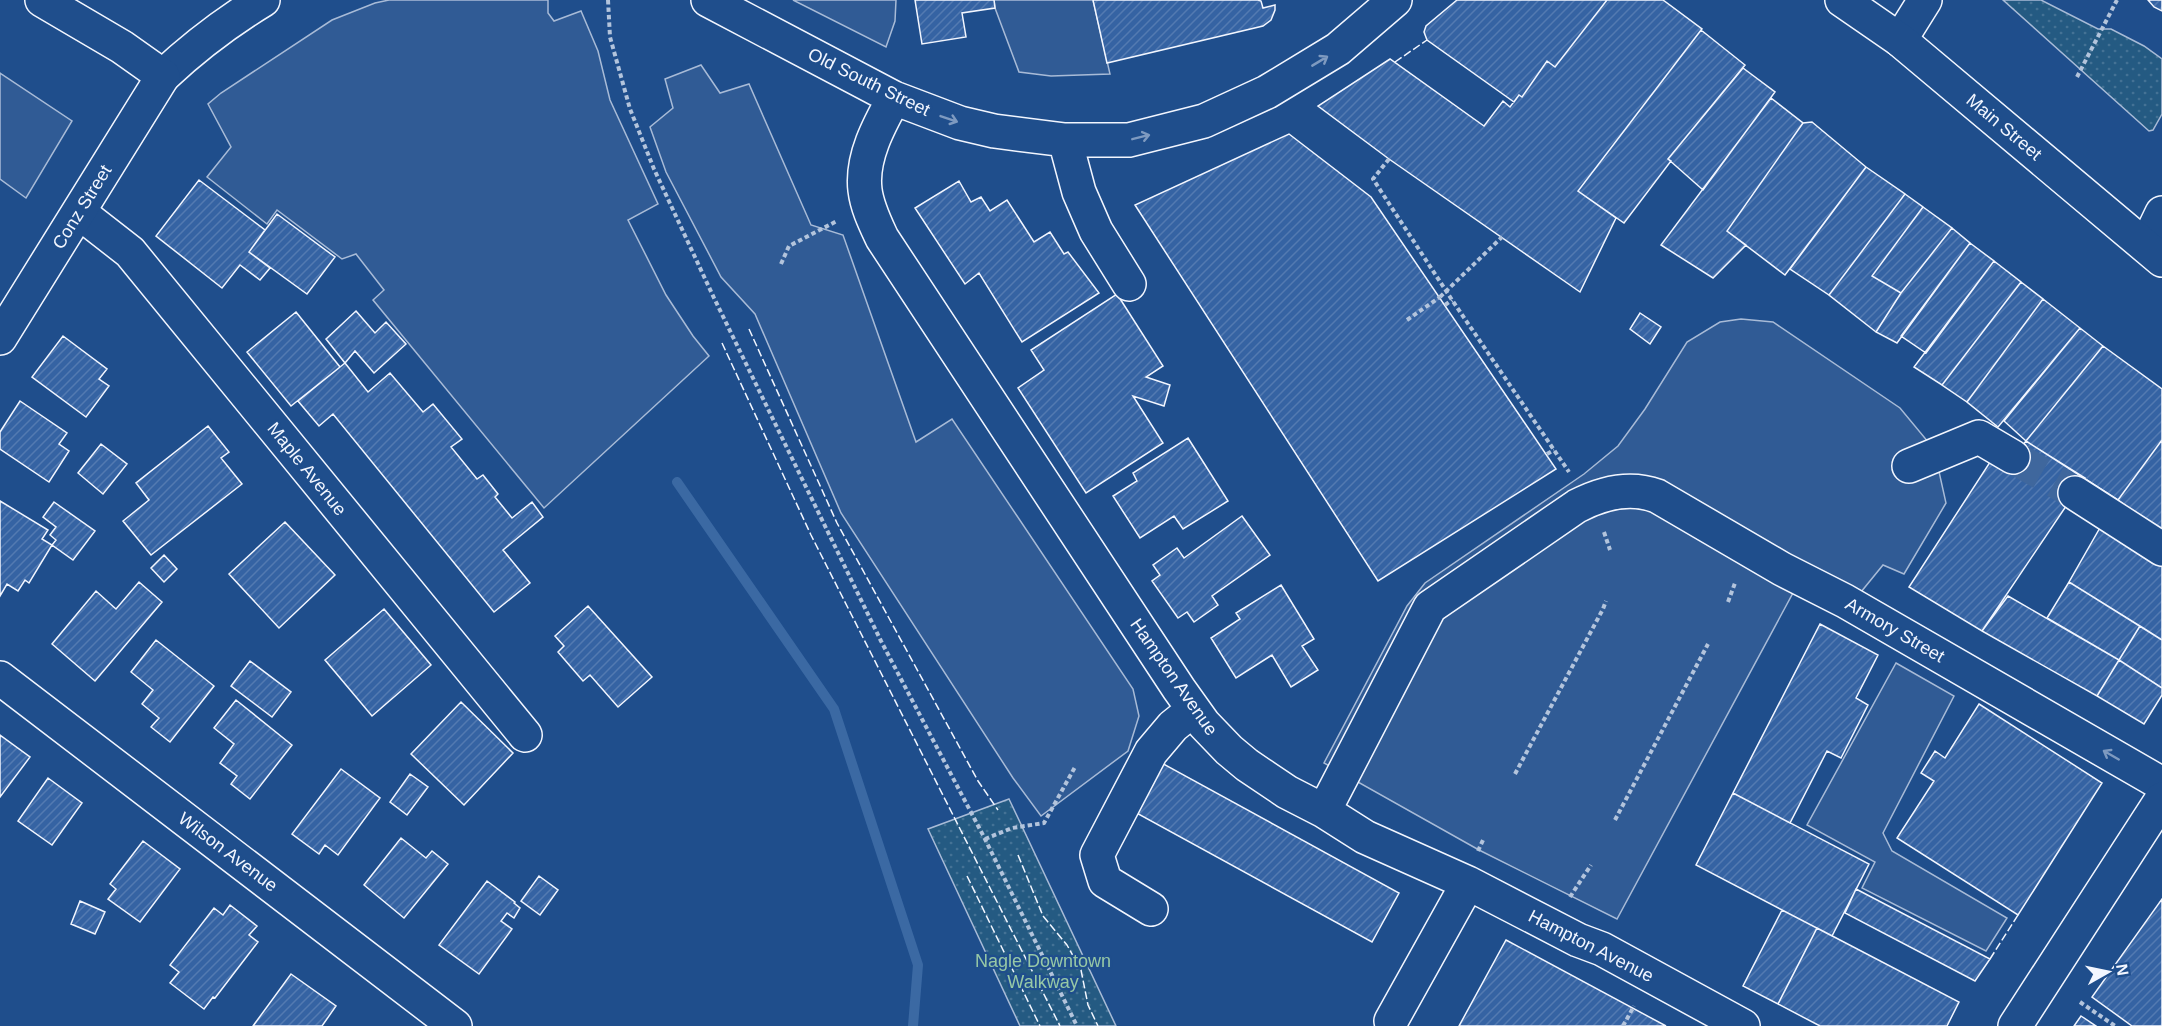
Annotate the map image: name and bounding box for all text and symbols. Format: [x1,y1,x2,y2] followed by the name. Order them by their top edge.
[805,44,933,120] street label: Old South Street
[1311,54,1328,66] one-way arrow
[1962,90,2046,164] street label: Main Street
[939,115,958,126] one-way arrow
[1132,130,1151,142] one-way arrow
[48,161,116,253] street label: Conz Street
[263,419,351,519] street label: Maple Avenue
[1842,594,1948,666] street label: Armory Street
[1126,615,1222,739] street label: Hampton Avenue
[2103,748,2120,760] one-way arrow
[175,808,281,896] street label: Wilson Avenue
[1525,906,1657,986] street label: Hampton Avenue
[2078,942,2138,1002] north arrow
[975,951,1111,992] park label: Nagle Downtown Walkway
[2113,963,2132,977] text: N

